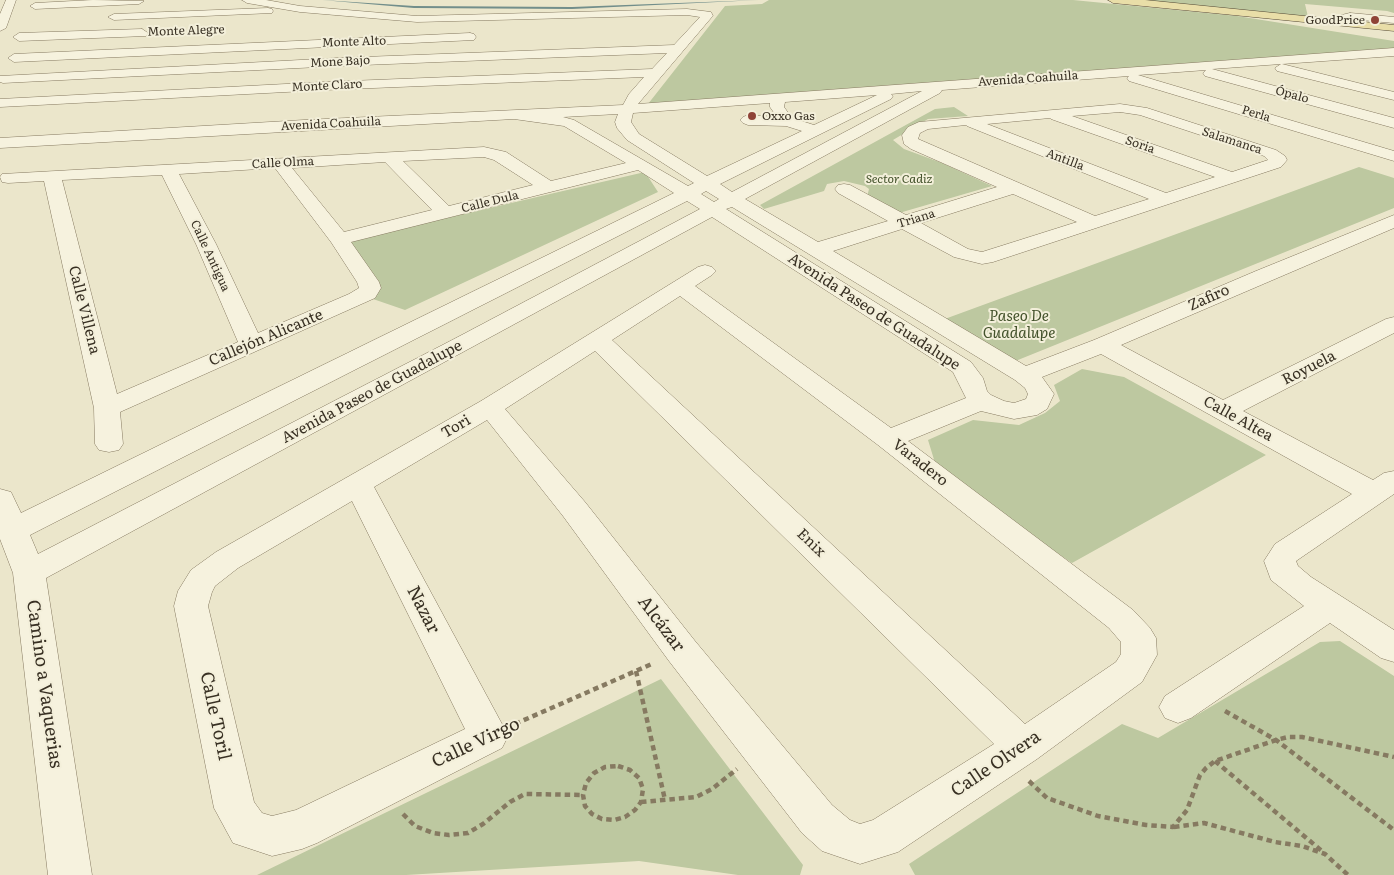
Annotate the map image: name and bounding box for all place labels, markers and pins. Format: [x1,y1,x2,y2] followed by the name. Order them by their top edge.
[1306,13,1365,27] place label: GoodPrice
[1369,14,1381,26] marker: GoodPrice
[762,109,815,123] place label: Oxxo Gas
[746,110,758,122] marker: Oxxo Gas

